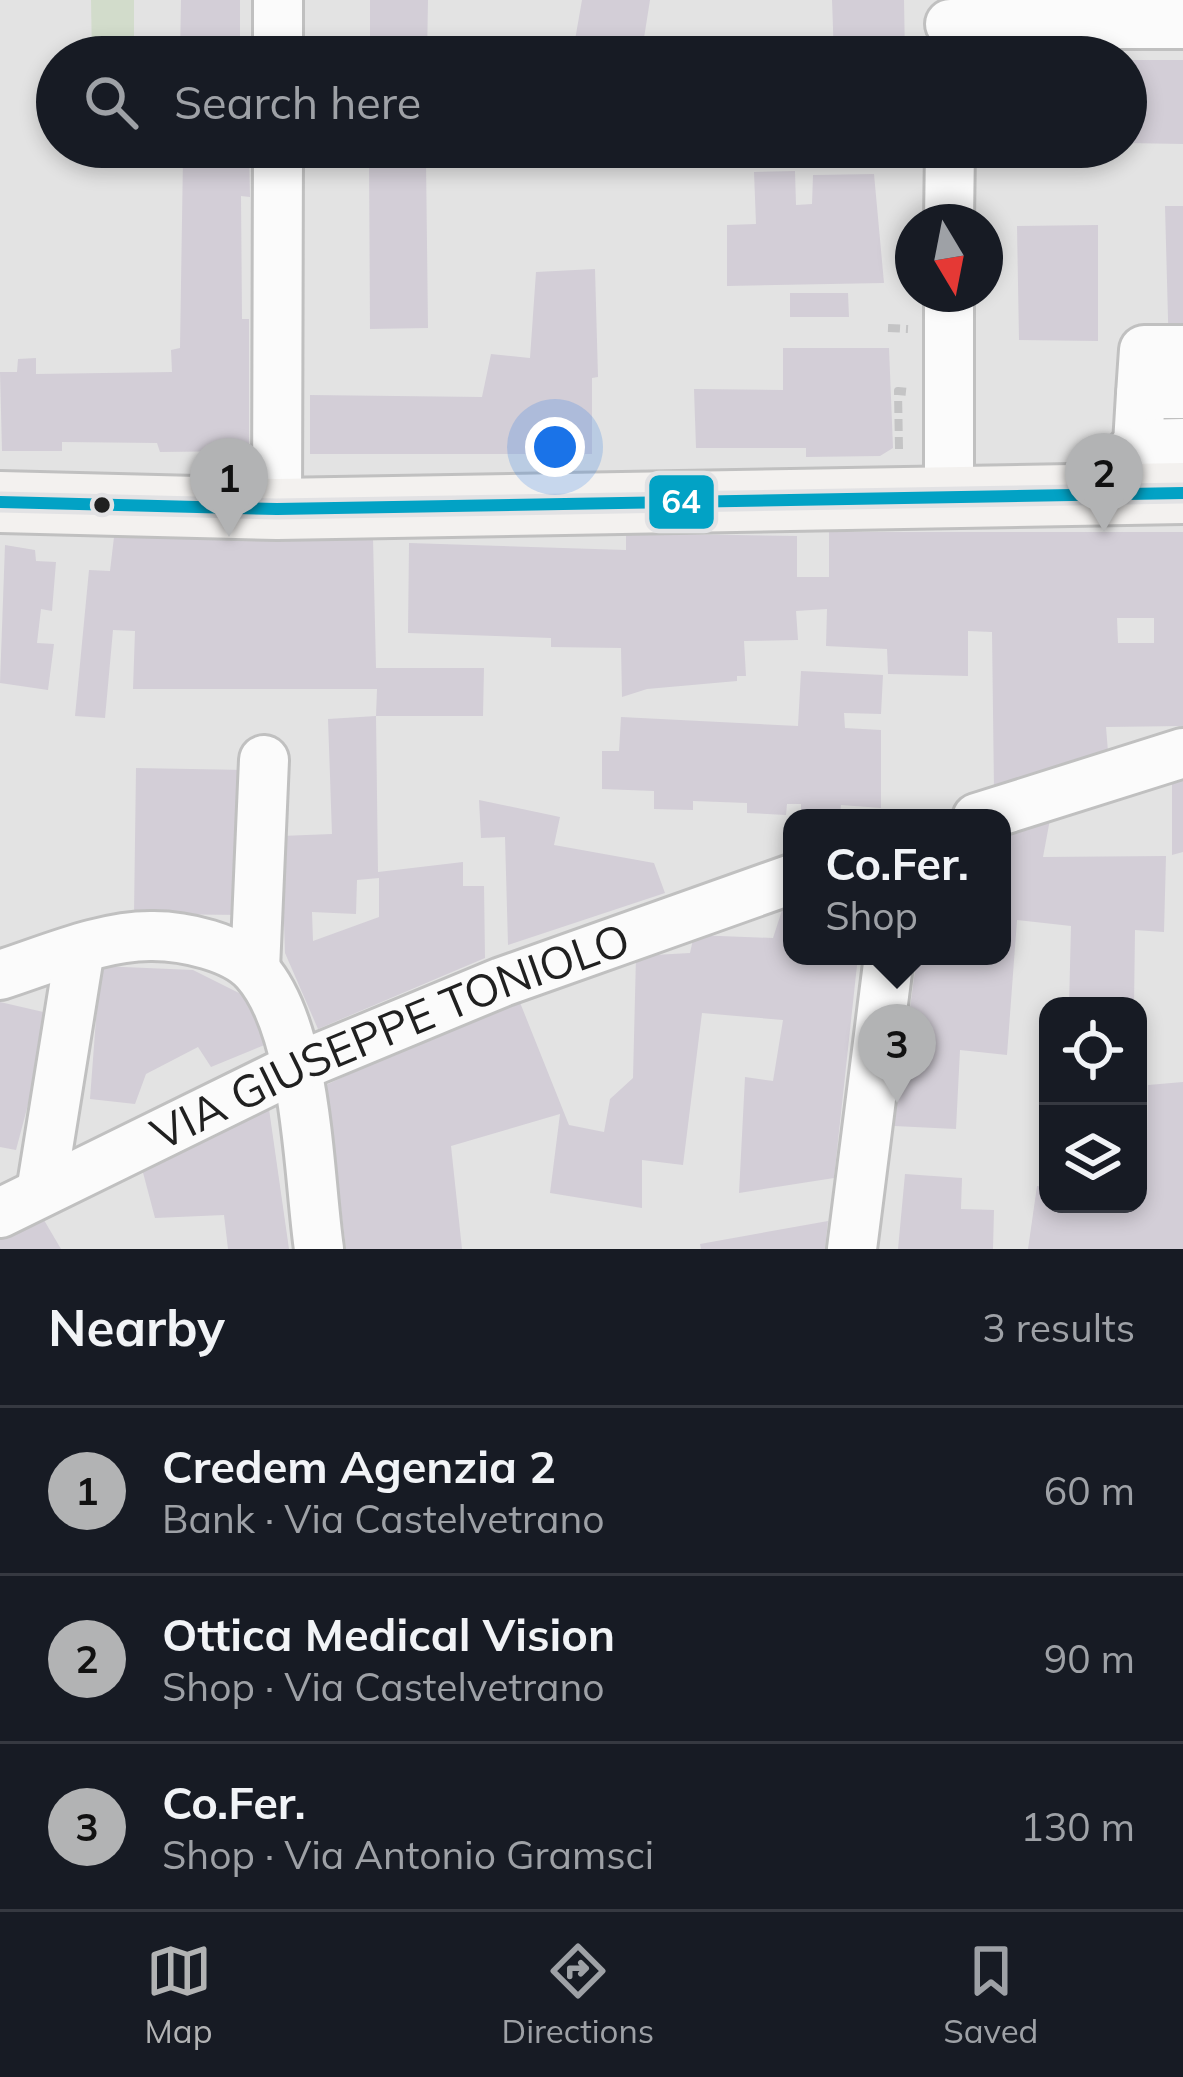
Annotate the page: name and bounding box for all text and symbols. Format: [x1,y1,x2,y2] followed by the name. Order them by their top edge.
[36,36,1147,168] search box
[78,69,144,135] icon: search
[174,74,421,130] text: Search here
[895,204,1003,312] north arrow
[525,417,585,477] your location
[1065,433,1143,532] pin: 2
[190,438,268,537] pin: 1
[647,473,716,531] line badge: 64
[661,480,701,521] text: 64
[91,494,113,516] unlabelled marker
[783,809,1011,965] popup
[825,835,969,891] text: Co.Fer.
[825,891,918,940] text: Shop
[141,910,637,1161] street label: VIA GIUSEPPE TONIOLO
[1039,997,1147,1213] map controls
[1039,997,1147,1105] button: locate
[858,1004,936,1103] pin: 3
[1039,1105,1147,1213] button: layers
[48,1295,225,1359] text: Nearby
[982,1303,1135,1352] text: 3 results
[162,1438,556,1494] text: Credem Agenzia 2
[75,1466,99,1515] text: 1
[1044,1466,1135,1515] text: 60 m
[162,1494,605,1543] text: Bank · Via Castelvetrano
[162,1606,615,1662] text: Ottica Medical Vision
[75,1634,99,1683] text: 2
[1044,1634,1135,1683] text: 90 m
[162,1662,605,1711] text: Shop · Via Castelvetrano
[162,1774,306,1830] text: Co.Fer.
[75,1802,99,1851] text: 3
[1020,1802,1135,1851] text: 130 m
[162,1830,654,1879] text: Shop · Via Antonio Gramsci
[145,1938,212,2051] tab: Map
[502,1938,654,2051] tab: Directions
[943,1938,1038,2051] tab: Saved

